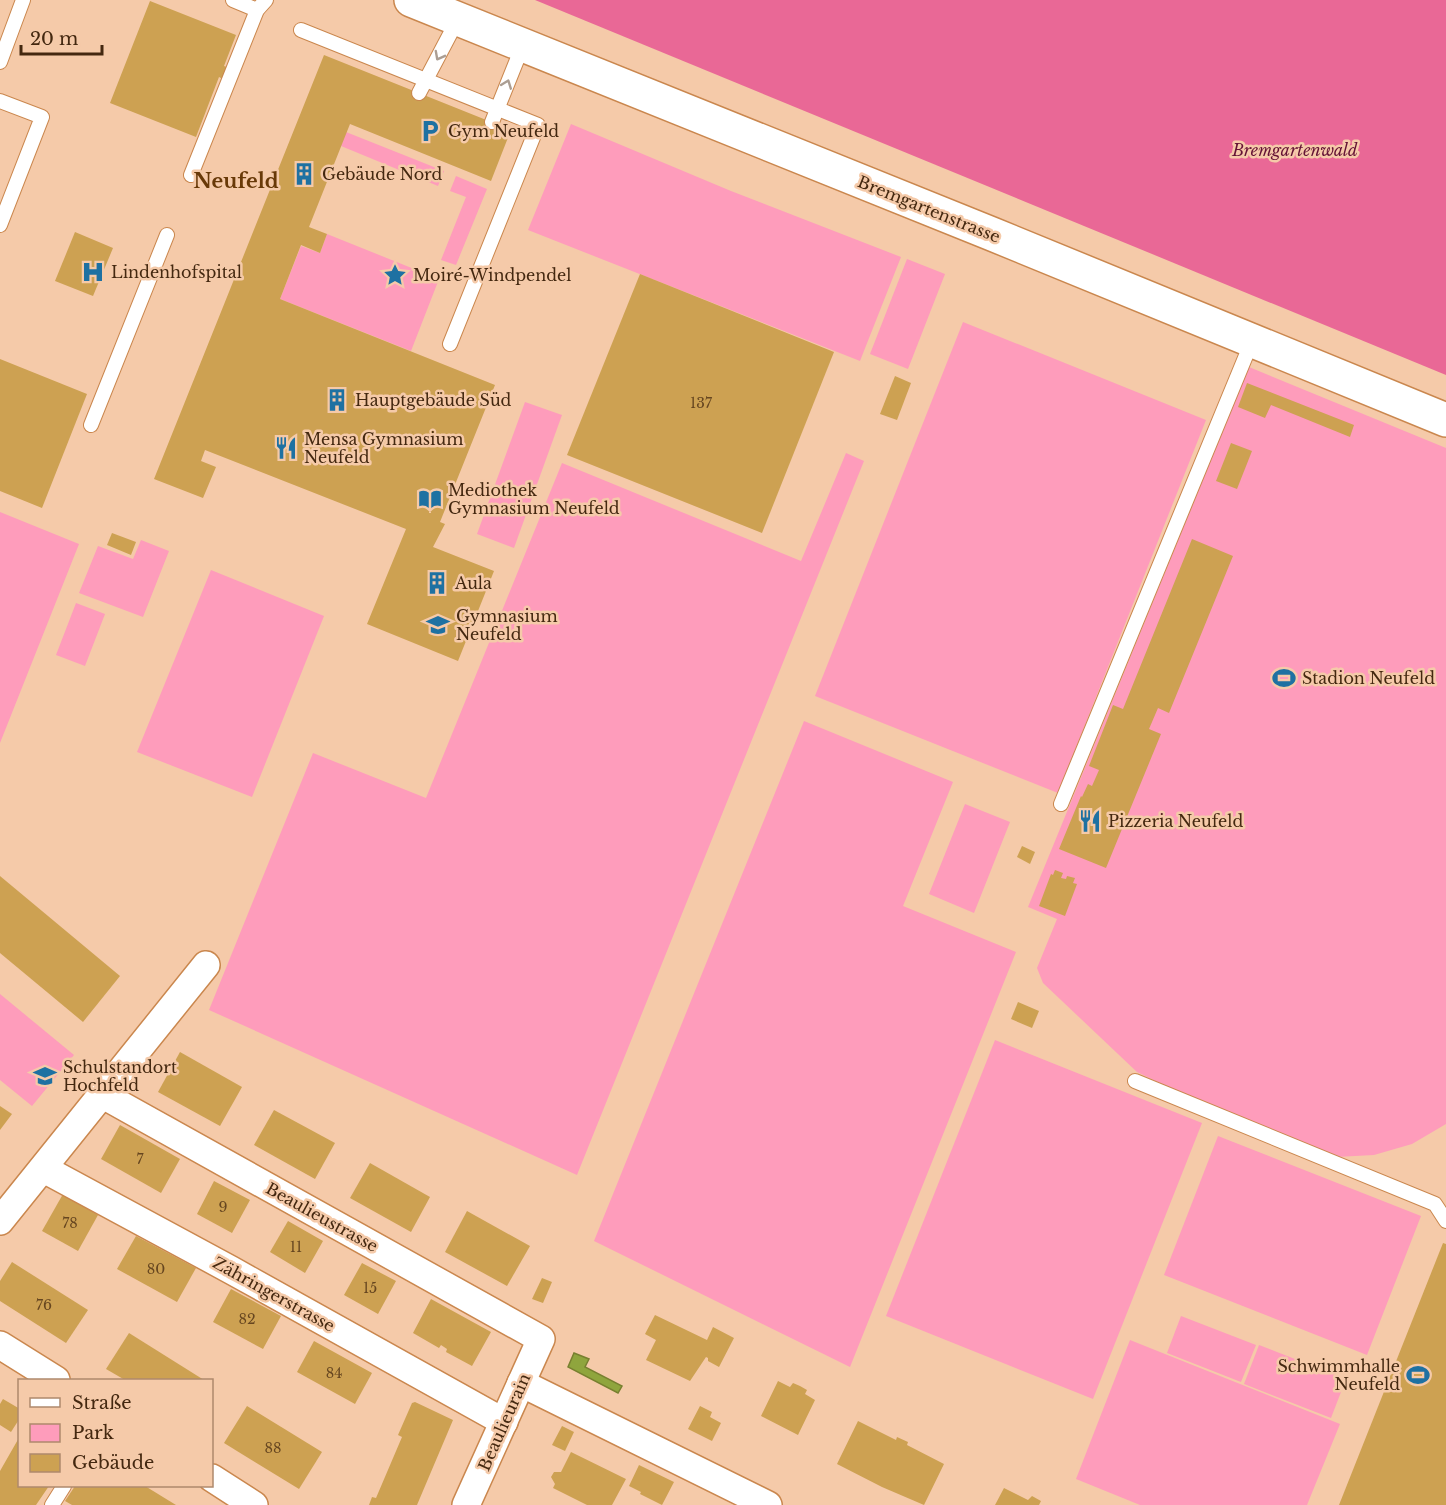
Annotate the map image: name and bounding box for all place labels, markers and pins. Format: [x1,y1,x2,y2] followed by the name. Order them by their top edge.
[417,118,443,144] parking icon: Gym Neufeld
[448,121,559,141] place label: Gym Neufeld
[291,161,317,187] building icon: Gebäude Nord
[322,164,443,184] place label: Gebäude Nord
[80,259,106,285] hospital icon: Lindenhofspital
[111,262,242,282] place label: Lindenhofspital
[382,262,408,288] place icon: Moiré-Windpendel
[413,265,571,285] place label: Moiré-Windpendel
[324,387,350,413] building icon: Hauptgebäude Süd
[355,390,512,410] place label: Hauptgebäude Süd
[304,429,463,467] place label: Mensa Gymnasium Neufeld
[273,435,299,461] restaurant icon: Mensa Gymnasium Neufeld
[448,480,620,518] place label: Mediothek Gymnasium Neufeld
[417,486,443,512] library icon: Mediothek Gymnasium Neufeld
[424,570,450,596] building icon: Aula
[454,573,492,593] place label: Aula
[456,606,558,644] place label: Gymnasium Neufeld
[425,612,451,638] school or university icon: Gymnasium Neufeld
[1271,665,1297,691] sports icon: Stadion Neufeld
[1302,668,1435,688] place label: Stadion Neufeld
[1077,808,1103,834] restaurant icon: Pizzeria Neufeld
[1108,811,1243,831] place label: Pizzeria Neufeld
[63,1057,177,1095] place label: Schulstandort Hochfeld
[32,1063,58,1089] school or university icon: Schulstandort Hochfeld
[1278,1356,1400,1394] place label: Schwimmhalle Neufeld
[1405,1362,1431,1388] sports icon: Schwimmhalle Neufeld

